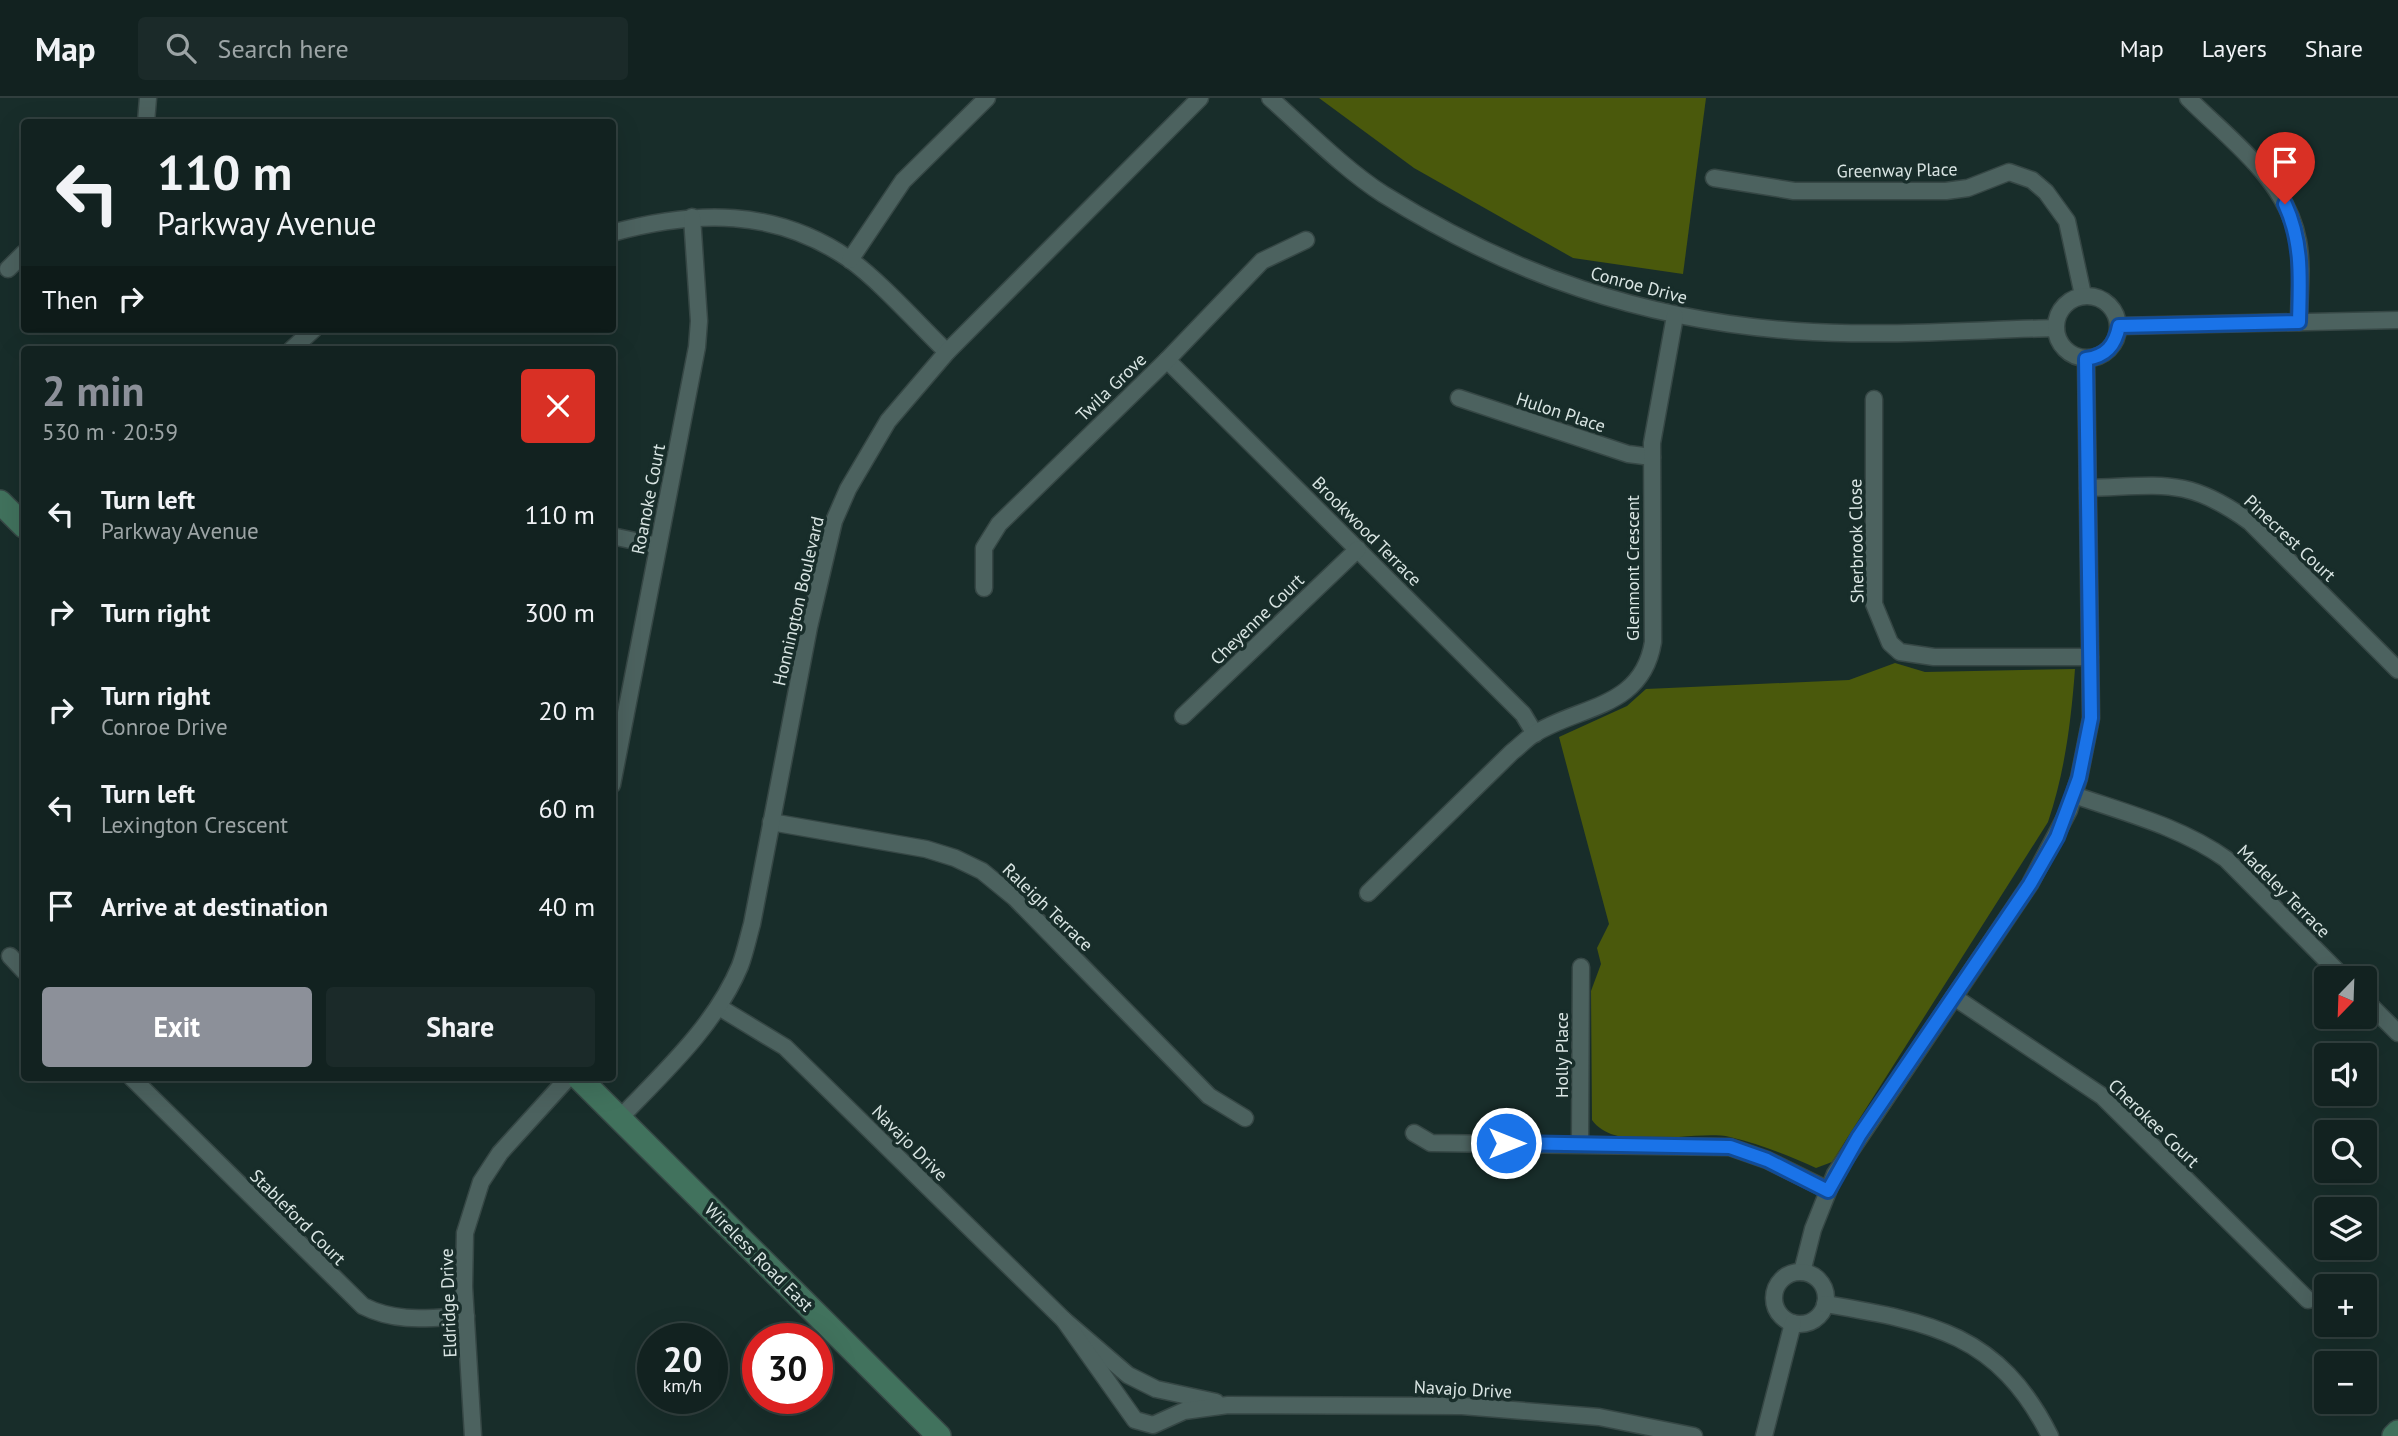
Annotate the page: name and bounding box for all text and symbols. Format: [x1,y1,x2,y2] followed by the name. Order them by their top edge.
[138,17,628,80] search box
[35,27,96,70] text: Map
[162,29,200,67] icon: search
[218,32,349,65] text: Search here
[2120,33,2164,64] text: Map
[2202,33,2267,64] text: Layers
[2305,33,2363,64] text: Share
[2255,132,2315,204] pin
[157,140,292,204] text: 110 m
[2266,143,2304,181] icon: arrive
[42,147,133,238] icon: left
[1836,157,1958,183] street label: Greenway Place
[157,202,376,244] text: Parkway Avenue
[1588,261,1690,309] street label: Conroe Drive
[112,280,150,318] icon: right
[42,283,98,316] text: Then
[1071,348,1151,426] street label: Twila Grove
[42,363,144,418] text: 2 min
[521,369,595,443] button: close
[1513,387,1609,437] street label: Hulon Place
[42,417,178,446] text: 530 m · 20:59
[626,442,670,556] street label: Roanoke Court
[1307,471,1427,591] street label: Brookwood Terrace
[1843,479,1869,603] street label: Sherbrook Close
[101,483,195,516] text: Turn left
[2239,490,2341,586] street label: Pinecrest Court
[42,495,80,533] icon: left
[1621,495,1644,641] street label: Glenmont Crescent
[524,498,595,531] text: 110 m
[767,514,829,688] street label: Honnington Boulevard
[101,516,259,545] text: Parkway Avenue
[1205,568,1309,670] street label: Cheyenne Court
[42,593,80,631] icon: right
[101,596,210,629] text: Turn right
[524,596,595,629] text: 300 m
[101,679,210,712] text: Turn right
[42,691,80,729] icon: right
[539,694,595,727] text: 20 m
[101,712,228,741] text: Conroe Drive
[101,777,195,810] text: Turn left
[42,789,80,827] icon: left
[539,792,595,825] text: 60 m
[101,810,288,839] text: Lexington Crescent
[2232,839,2336,943] street label: Madeley Terrace
[998,858,1098,956] street label: Raleigh Terrace
[42,887,80,925] icon: arrive
[101,890,328,923] text: Arrive at destination
[539,890,595,923] text: 40 m
[2314,966,2376,1029] north arrow
[2314,966,2377,1414] map controls
[42,987,312,1067] button: Exit
[326,987,595,1067] button: Share
[1550,1012,1573,1098] street label: Holly Place
[2314,1043,2377,1106] button: sound
[2104,1074,2204,1172] street label: Cherokee Court
[867,1100,953,1186] street label: Navajo Drive
[1469,1106,1543,1180] position arrow
[2314,1120,2377,1183] button: search
[245,1164,351,1270] street label: Stableford Court
[2314,1197,2377,1260] button: layers
[700,1198,818,1316] street label: Wireless Road East
[435,1248,461,1358] street label: Eldridge Drive
[2314,1274,2377,1337] button: +
[742,1323,833,1414] speed limit sign: 30
[663,1336,702,1382] text: 20
[2314,1351,2377,1414] button: −
[663,1374,702,1397] text: km/h
[1413,1375,1513,1403] street label: Navajo Drive

